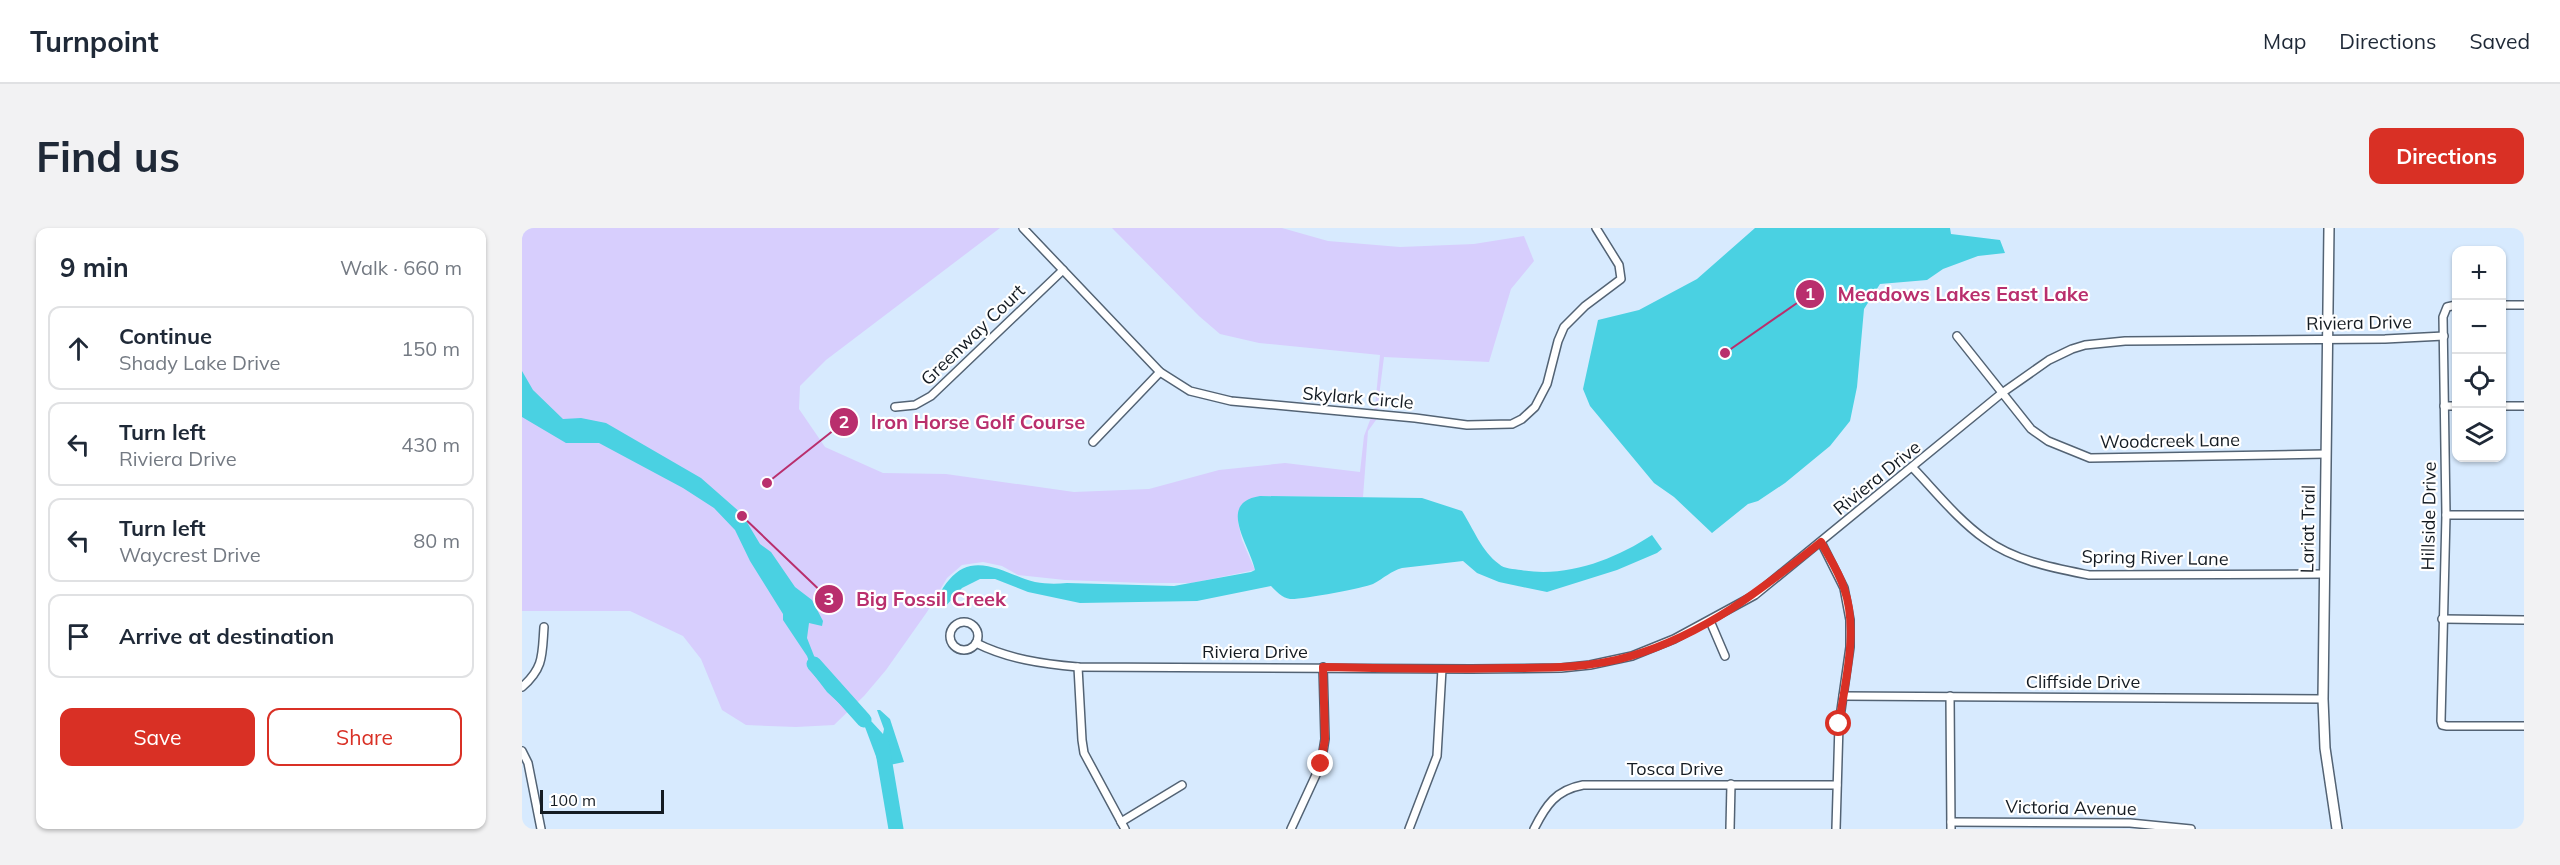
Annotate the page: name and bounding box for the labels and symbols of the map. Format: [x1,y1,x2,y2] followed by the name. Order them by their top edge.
[1795,275,2101,313] callout: Meadows Lakes East Lake
[916,279,1029,390] street label: Greenway Court
[1837,281,2089,306] text: Meadows Lakes East Lake
[1805,282,1815,305] text: 1
[2306,310,2412,335] street label: Riviera Drive
[1302,381,1415,414] street label: Skylark Circle
[829,403,1098,441] callout: Iron Horse Golf Course
[871,409,1085,434] text: Iron Horse Golf Course
[839,410,849,433] text: 2
[2100,428,2240,453] street label: Woodcreek Lane
[1828,435,1925,520] street label: Riviera Drive
[2416,461,2441,570] street label: Hillside Drive
[2295,485,2320,573] street label: Lariat Trail
[2081,545,2229,570] street label: Spring River Lane
[814,580,1018,618] callout: Big Fossil Creek
[856,586,1007,611] text: Big Fossil Creek
[824,587,834,610] text: 3
[1202,640,1308,663] street label: Riviera Drive
[2026,670,2140,693] street label: Cliffside Drive
[1825,710,1851,736] route start
[1307,750,1333,776] route end
[1627,757,1723,780] street label: Tosca Drive
[540,787,664,814] scale bar
[2005,795,2137,820] street label: Victoria Avenue

